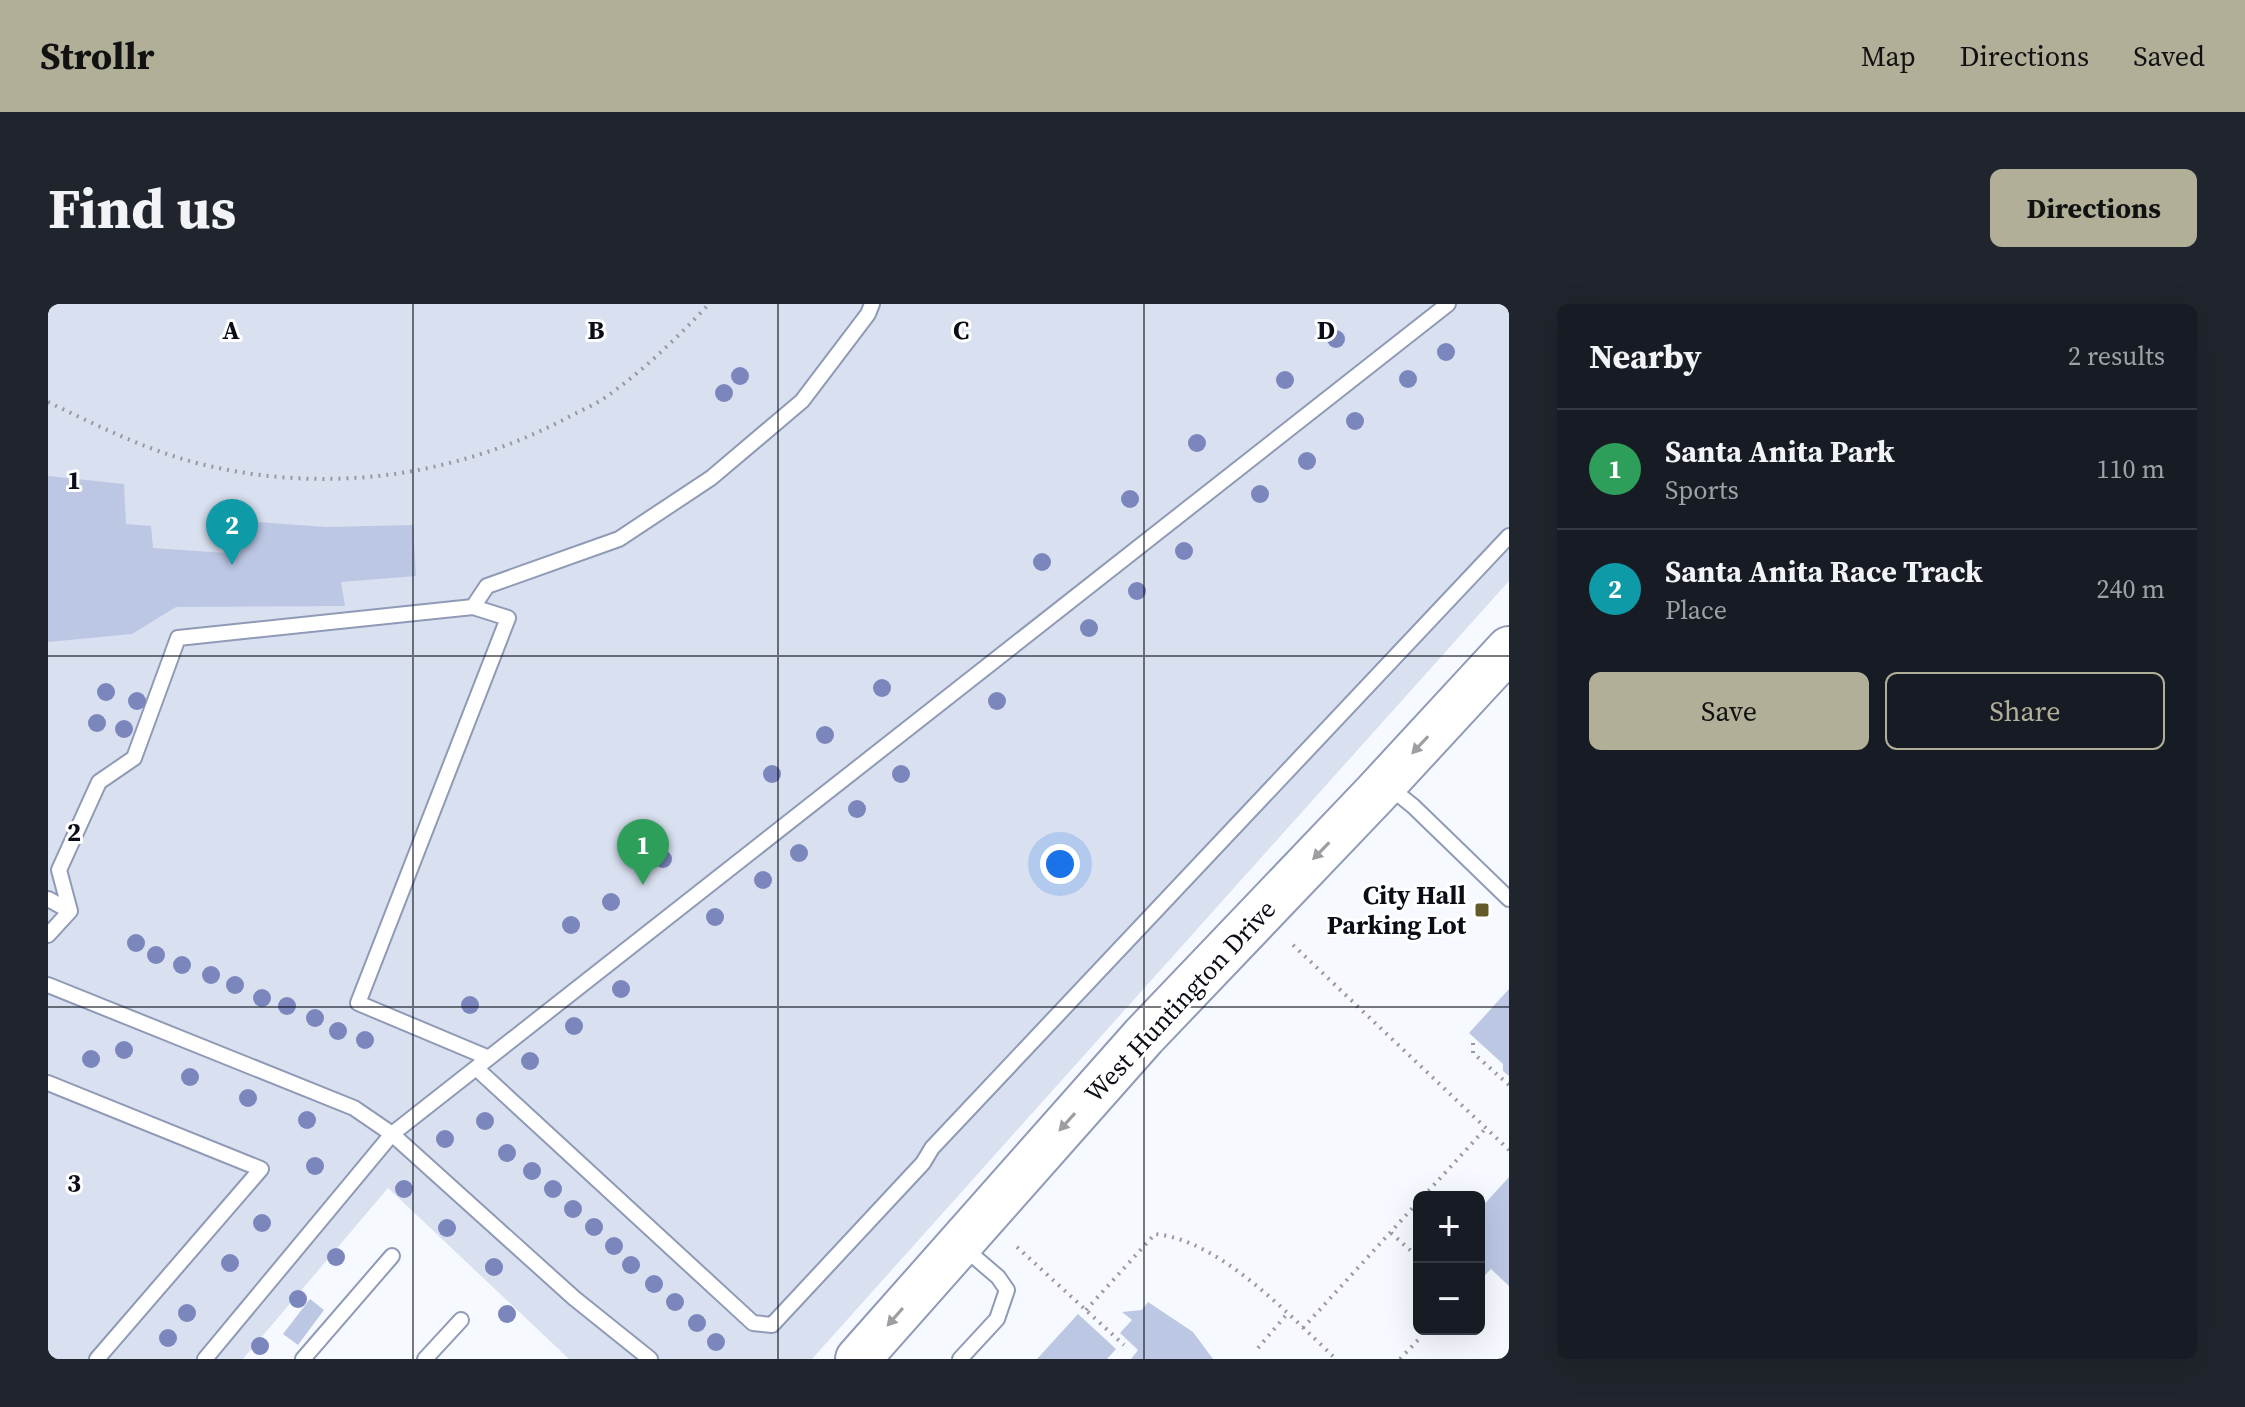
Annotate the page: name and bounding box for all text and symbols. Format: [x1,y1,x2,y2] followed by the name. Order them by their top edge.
[40,30,154,82] text: Strollr
[1861,37,1916,75] text: Map
[1960,37,2089,75] text: Directions
[2133,37,2205,75] text: Saved
[1990,169,2197,247] button: Directions
[48,170,236,247] text: Find us
[222,312,240,348] text: A
[588,312,605,348] text: B
[953,312,969,348] text: C
[1317,312,1335,348] text: D
[1589,333,1702,379] text: Nearby
[2068,338,2165,374] text: 2 results
[1665,431,1895,472] text: Santa Anita Park
[1608,451,1622,487] text: 1
[2097,451,2165,487] text: 110 m
[67,462,81,498] text: 1
[1665,472,1739,508] text: Sports
[206,499,258,565] pin: 2
[1665,551,1983,592] text: Santa Anita Race Track
[1608,571,1622,607] text: 2
[2097,571,2165,607] text: 240 m
[1665,592,1727,628] text: Place
[1589,672,1869,750] button: Save
[1885,672,2165,750] button: Share
[1412,735,1430,754] one-way arrow
[67,814,81,850] text: 2
[617,819,669,885] pin: 1
[1313,841,1331,860] one-way arrow
[1040,844,1080,884] your location
[1327,877,1467,943] place label: City Hall Parking Lot
[1076,892,1284,1110] street label: West Huntington Drive
[1473,901,1491,919] marker: City Hall Parking Lot
[1059,1113,1077,1132] one-way arrow
[67,1165,81,1201] text: 3
[1413,1191,1485,1335] map controls
[1413,1191,1485,1263] button: +
[1413,1263,1485,1335] button: −
[887,1307,904,1327] one-way arrow

